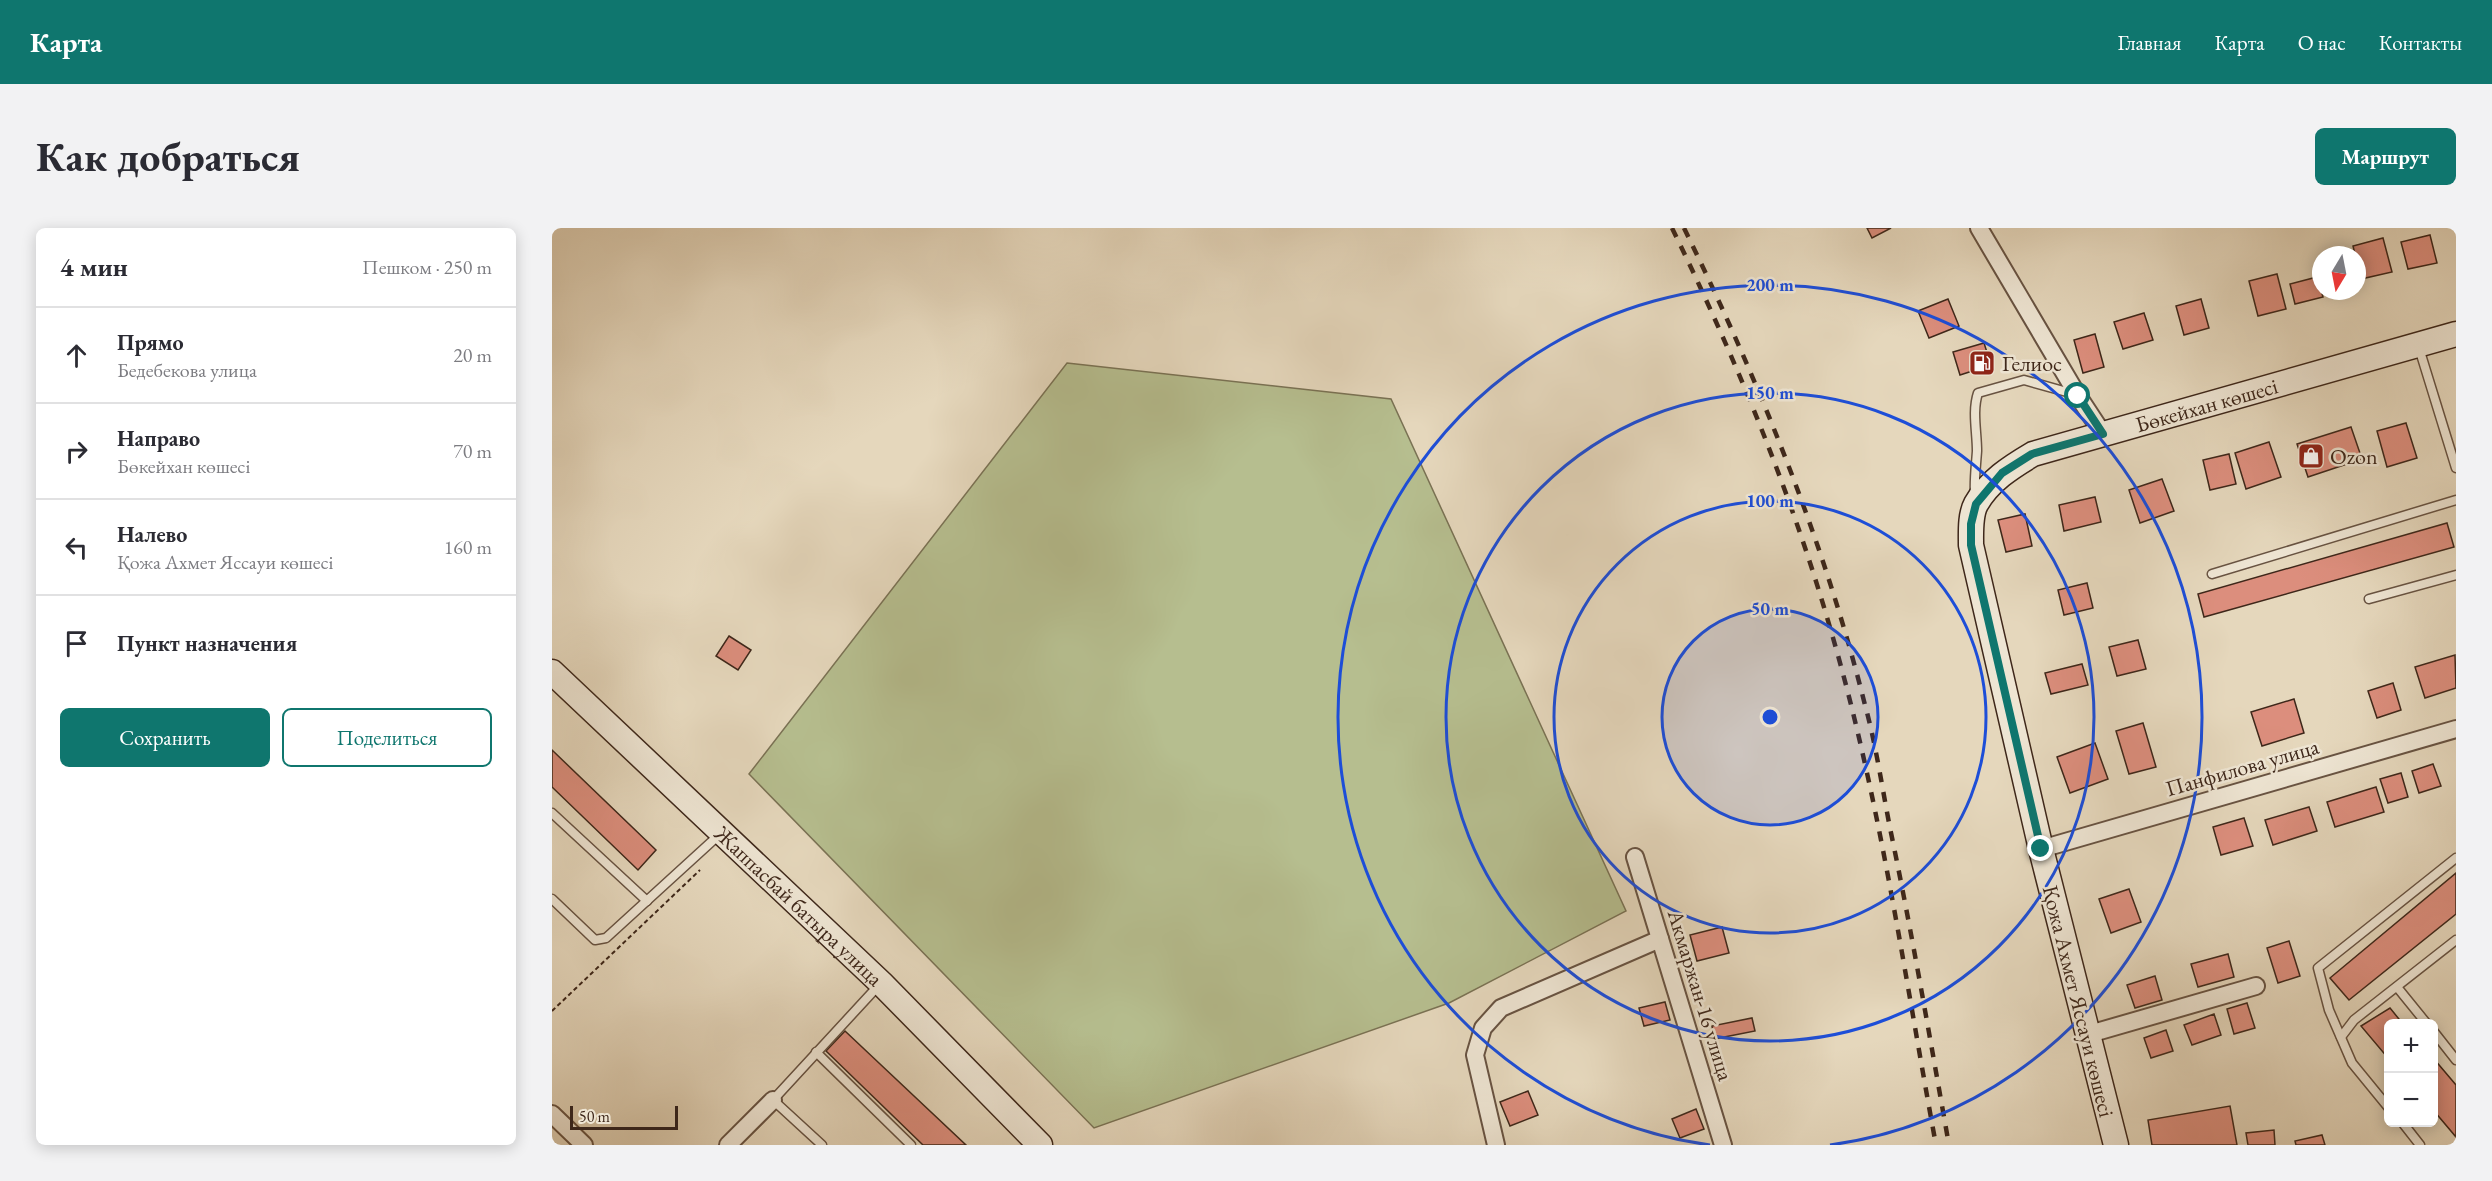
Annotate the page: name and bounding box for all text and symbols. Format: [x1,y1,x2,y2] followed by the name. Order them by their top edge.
[30,24,102,60] text: Карта
[2117,29,2181,56] text: Главная
[2214,29,2265,56] text: Карта
[2298,29,2346,56] text: О нас
[2379,29,2462,56] text: Контакты
[2315,128,2456,185] button: Маршрут
[36,129,300,184] text: Как добраться
[2312,246,2366,300] north arrow
[60,250,128,284] text: 4 мин
[362,254,492,280] text: Пешком · 250 m
[1746,273,1794,296] text: 200 m
[117,328,184,357] text: Прямо
[60,339,93,372] icon: ahead
[453,342,492,368] text: 20 m
[1967,348,1997,378] fuel station icon: Гелиос
[2002,349,2062,378] place label: Гелиос
[117,357,257,383] text: Бедебекова улица
[2132,371,2281,439] street label: Бөкейхан көшесі
[1746,381,1794,404] text: 150 m
[2064,382,2090,408] route start
[117,424,200,453] text: Направо
[60,435,93,468] icon: right
[453,438,492,464] text: 70 m
[2296,441,2326,471] shop icon: Ozon
[2330,442,2378,471] place label: Ozon
[117,453,250,479] text: Бөкейхан көшесі
[1746,489,1794,512] text: 100 m
[117,520,187,549] text: Налево
[60,531,93,564] icon: left
[444,534,492,560] text: 160 m
[117,549,334,575] text: Қожа Ахмет Яссауи көшесі
[1751,597,1789,620] text: 50 m
[60,627,93,660] icon: arrive
[117,629,297,658] text: Пункт назначения
[1760,707,1780,727] centre of rings
[60,708,270,767] button: Сохранить
[282,708,492,767] button: Поделиться
[2162,732,2322,803] street label: Панфилова улица
[707,818,889,993] street label: Жаппасбай батыра улица
[2027,835,2053,861] route end
[2036,882,2121,1120] street label: Қожа Ахмет Яссауи көшесі
[1660,905,1740,1084] street label: Акмаржан-16 улица
[2384,1019,2438,1127] map controls
[2384,1019,2438,1073] button: +
[2384,1073,2438,1127] button: −
[570,1103,678,1130] scale bar
[579,1106,610,1127] text: 50 m

